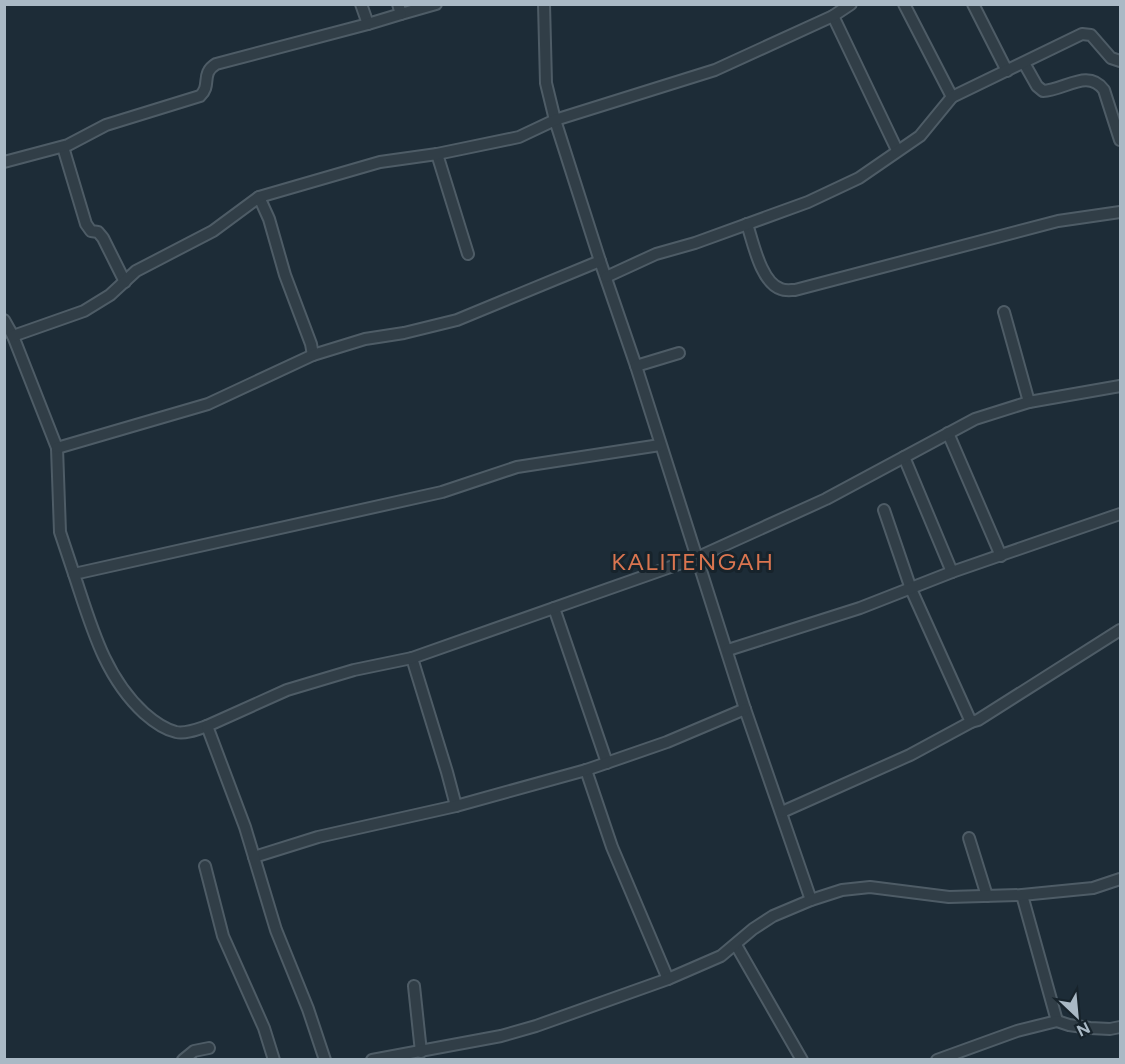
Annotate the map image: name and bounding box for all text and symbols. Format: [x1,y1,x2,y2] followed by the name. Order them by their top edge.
[611,547,775,576] district label: KALITENGAH
[1047,986,1107,1046] north arrow
[1074,1018,1093,1040] text: N

